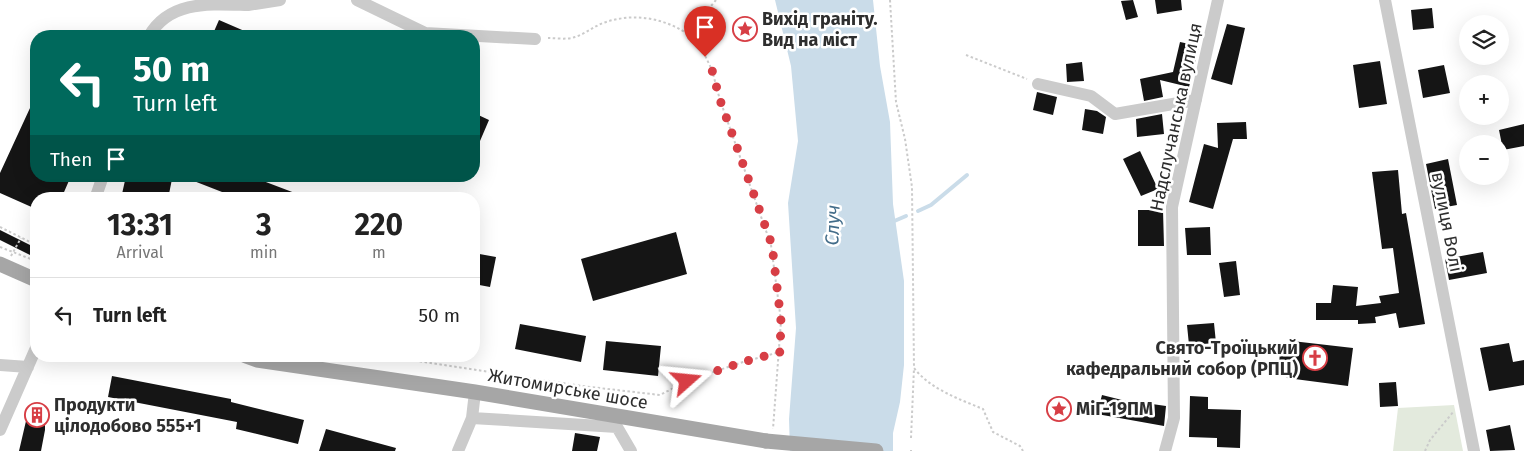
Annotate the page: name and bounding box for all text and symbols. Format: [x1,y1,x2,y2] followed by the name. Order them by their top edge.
[684,6,726,57] pin
[762,8,878,51] place label: Вихід граніту. Вид на міст
[691,13,719,41] icon: arrive
[1459,15,1509,185] map controls
[1459,15,1509,65] button: layers
[732,16,758,42] place icon: Вихід граніту. Вид на міст
[1145,21,1207,213] street label: Надслучанська вулиця
[133,48,210,90] text: 50 m
[50,50,115,115] icon: left
[1459,75,1509,125] button: +
[133,90,217,117] text: Turn left
[1459,135,1509,185] button: −
[102,145,130,173] icon: arrive
[50,148,92,171] text: Then
[1427,170,1467,274] street label: вулиця Волі
[820,204,845,246] water label: Случ
[107,207,173,243] text: 13:31
[256,207,272,243] text: 3
[354,207,403,243] text: 220
[117,243,163,262] text: Arrival
[250,243,278,262] text: min
[372,243,386,262] text: m
[50,301,78,329] icon: left
[93,304,167,327] text: Turn left
[419,304,460,327] text: 50 m
[1066,337,1298,380] place label: Свято-Троїцький кафедральний собор (РПЦ)
[1302,345,1328,371] church icon: Свято-Троїцький кафедральний собор (РПЦ)
[660,354,712,406] position arrow
[486,364,650,414] street label: Житомирське шосе
[54,394,202,437] place label: Продукти цілодобово 555+1
[1046,396,1072,422] place icon: МіГ-19ПМ
[1076,398,1153,420] place label: МіГ-19ПМ
[24,402,50,428] building icon: Продукти цілодобово 555+1

